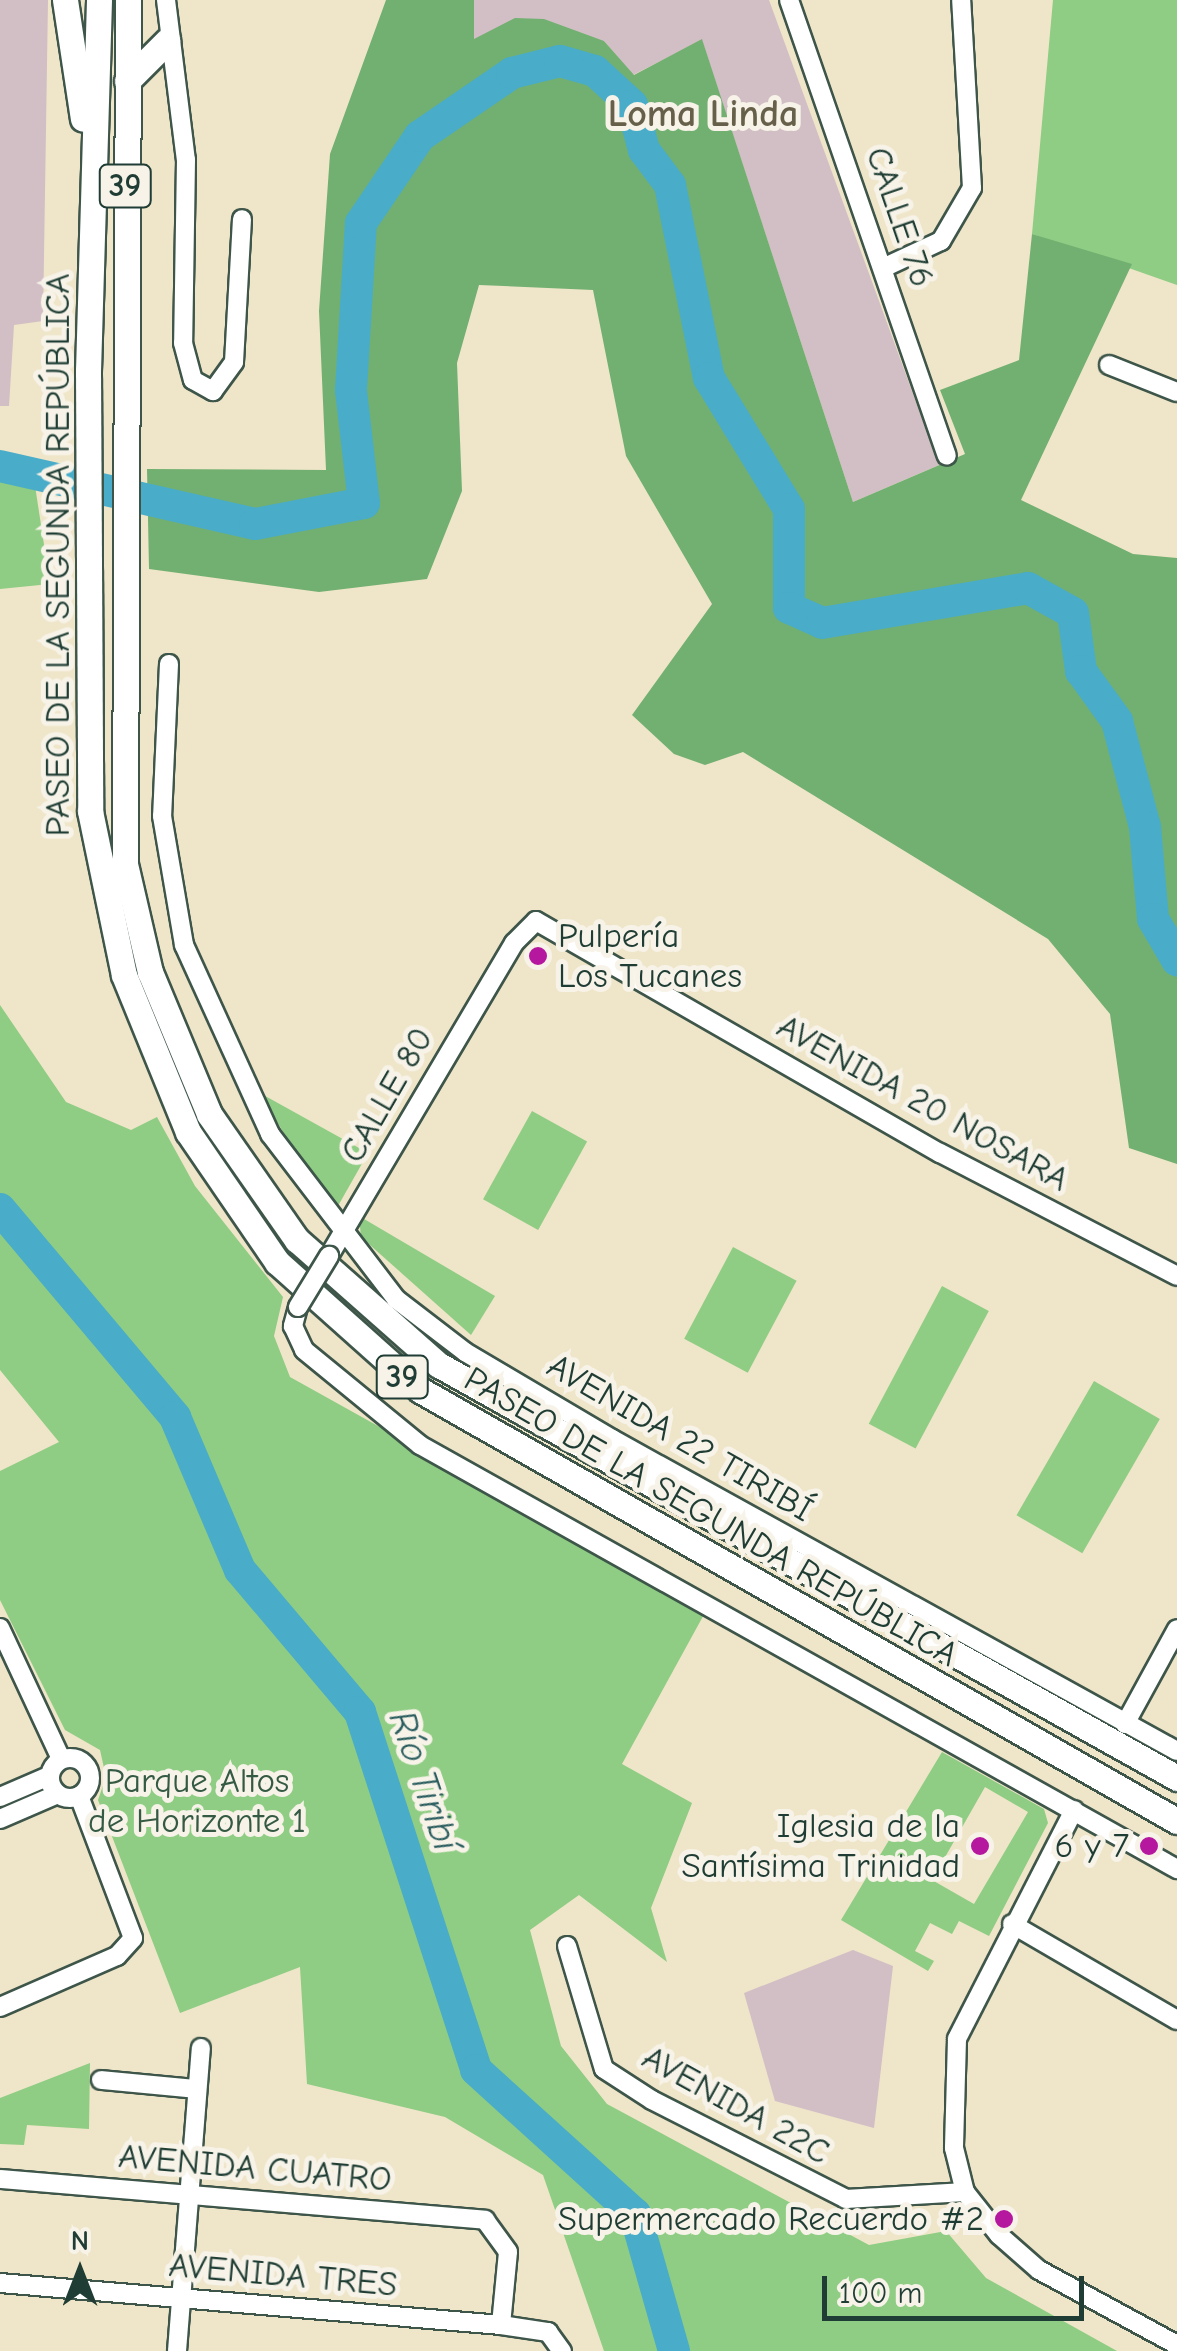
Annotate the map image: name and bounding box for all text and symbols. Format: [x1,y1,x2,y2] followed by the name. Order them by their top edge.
[608,92,798,138] district label: Loma Linda
[857,142,943,292] street label: CALLE 76
[98,159,152,213] road number: 39
[37,274,79,836] street label: PASEO DE LA SEGUNDA REPÚBLICA
[558,915,742,997] place label: Pulpería Los Tucanes
[527,945,549,967] marker: Pulpería Los Tucanes
[770,1005,1076,1201] street label: AVENIDA 20 NOSARA
[332,1020,442,1170] street label: CALLE 80
[540,1345,820,1531] street label: AVENIDA 22 TIRIBÍ
[374,1350,430,1404] road number: 39
[457,1358,965,1676] street label: PASEO DE LA SEGUNDA REPÚBLICA
[378,1705,468,1857] water label: Río Tiribí
[88,1760,306,1842] park label: Parque Altos de Horizonte 1
[682,1805,960,1887] place label: Iglesia de la Santísima Trinidad
[1054,1825,1129,1867] place label: 6 y 7
[969,1835,991,1857] marker: Iglesia de la Santísima Trinidad
[1138,1835,1160,1857] marker: 6 y 7
[635,2036,837,2174] street label: AVENIDA 22C
[117,2135,393,2201] street label: AVENIDA CUATRO
[558,2198,984,2240] place label: Supermercado Recuerdo #2
[993,2208,1015,2230] marker: Supermercado Recuerdo #2
[30,2221,130,2321] north arrow
[71,2225,89,2257] text: N
[167,2244,399,2306] street label: AVENIDA TRES
[827,2256,1090,2318] scale bar
[839,2276,922,2311] text: 100 m

